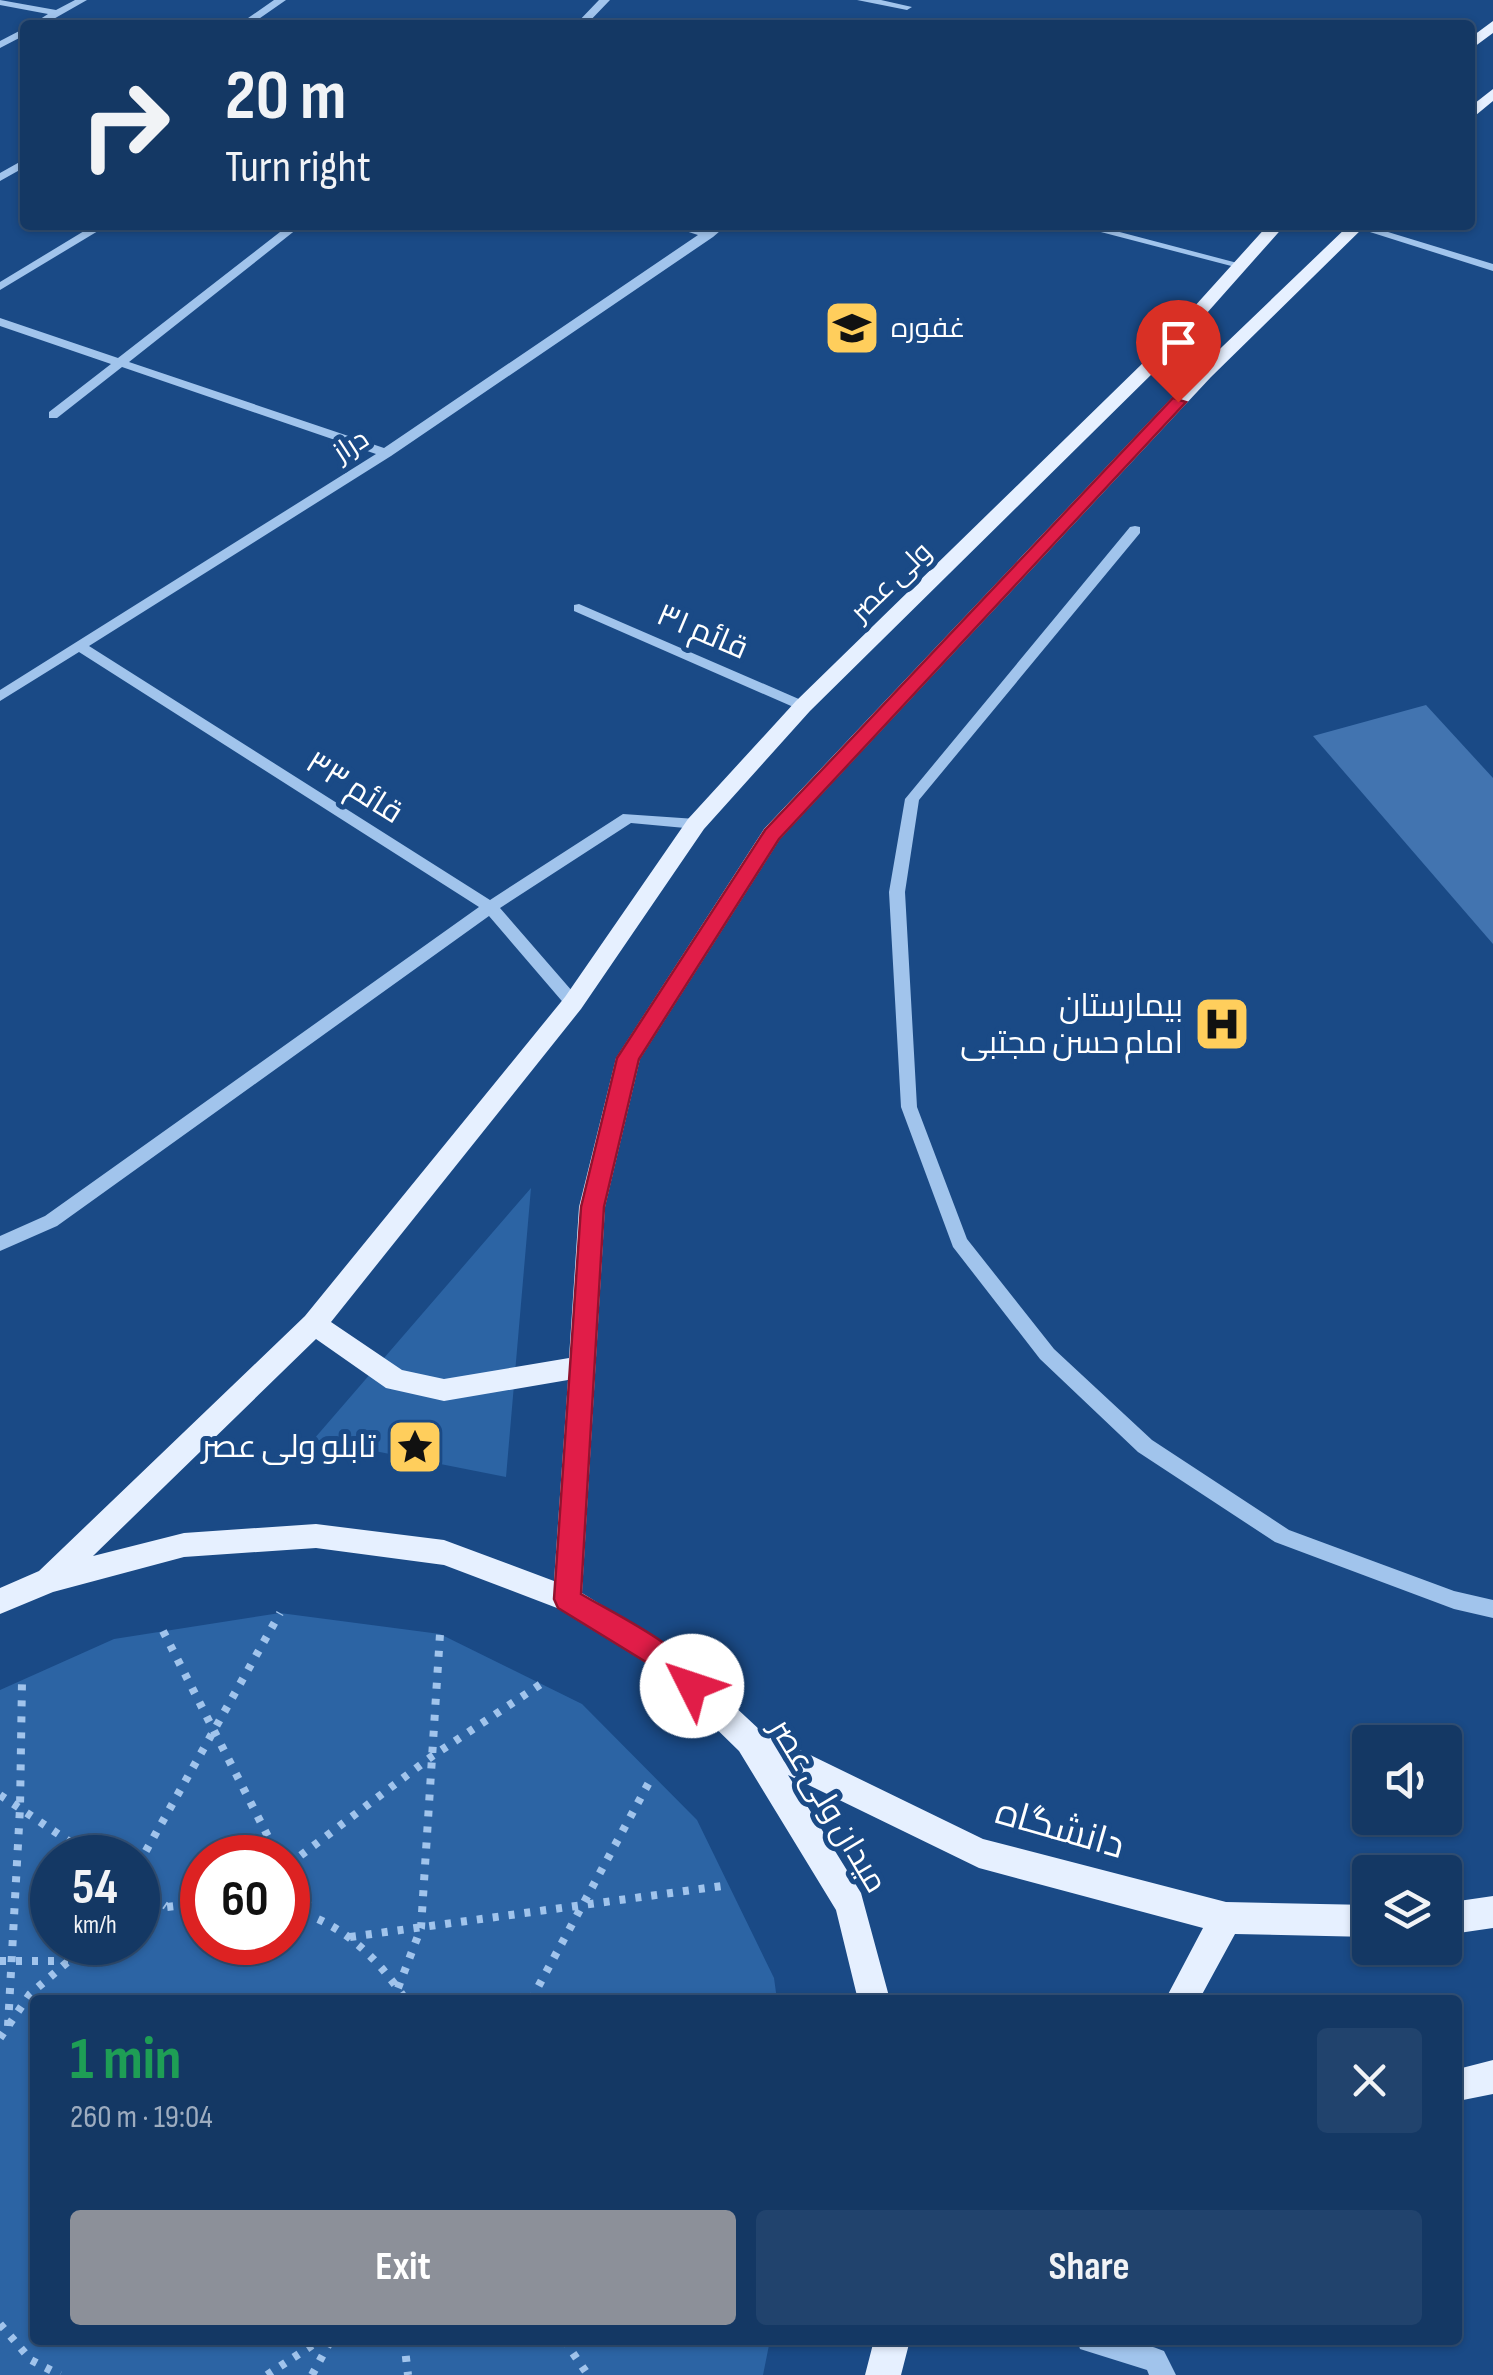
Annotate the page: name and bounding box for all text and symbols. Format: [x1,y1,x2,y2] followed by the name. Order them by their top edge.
[225,55,346,139] text: 20 m
[60,60,190,190] icon: right
[225,140,371,195] text: Turn right
[822,298,882,358] school or university icon: غفوره
[1136,300,1221,403] pin
[891,312,965,345] place label: غفوره
[1151,315,1206,370] icon: arrive
[325,422,375,471] street label: دراز
[842,535,938,630] street label: ولی عصر
[650,595,753,669] street label: قائم ۳۱
[298,743,410,834] street label: قائم ۳۳
[960,987,1183,1064] place label: بیمارستان امام حسن مجتبی
[1192,994,1252,1054] hospital icon: بیمارستان امام حسن مجتبی
[385,1417,445,1477] place icon: تابلو ولی عصر
[200,1428,376,1467] place label: تابلو ولی عصر
[640,1634,744,1738] position arrow
[760,1710,895,1900] street label: میدان ولی عصر
[1352,1725,1462,1965] map controls
[1352,1725,1462,1835] button: sound
[990,1789,1130,1869] street label: دانشگاه
[180,1835,310,1965] speed limit sign: 60
[1352,1855,1462,1965] button: layers
[72,1858,118,1918] text: 54
[73,1910,117,1941] text: km/h
[70,2024,182,2096] text: 1 min
[1317,2028,1422,2133] button: close
[70,2098,213,2137] text: 260 m · 19:04
[70,2210,736,2325] button: Exit
[756,2210,1422,2325] button: Share

